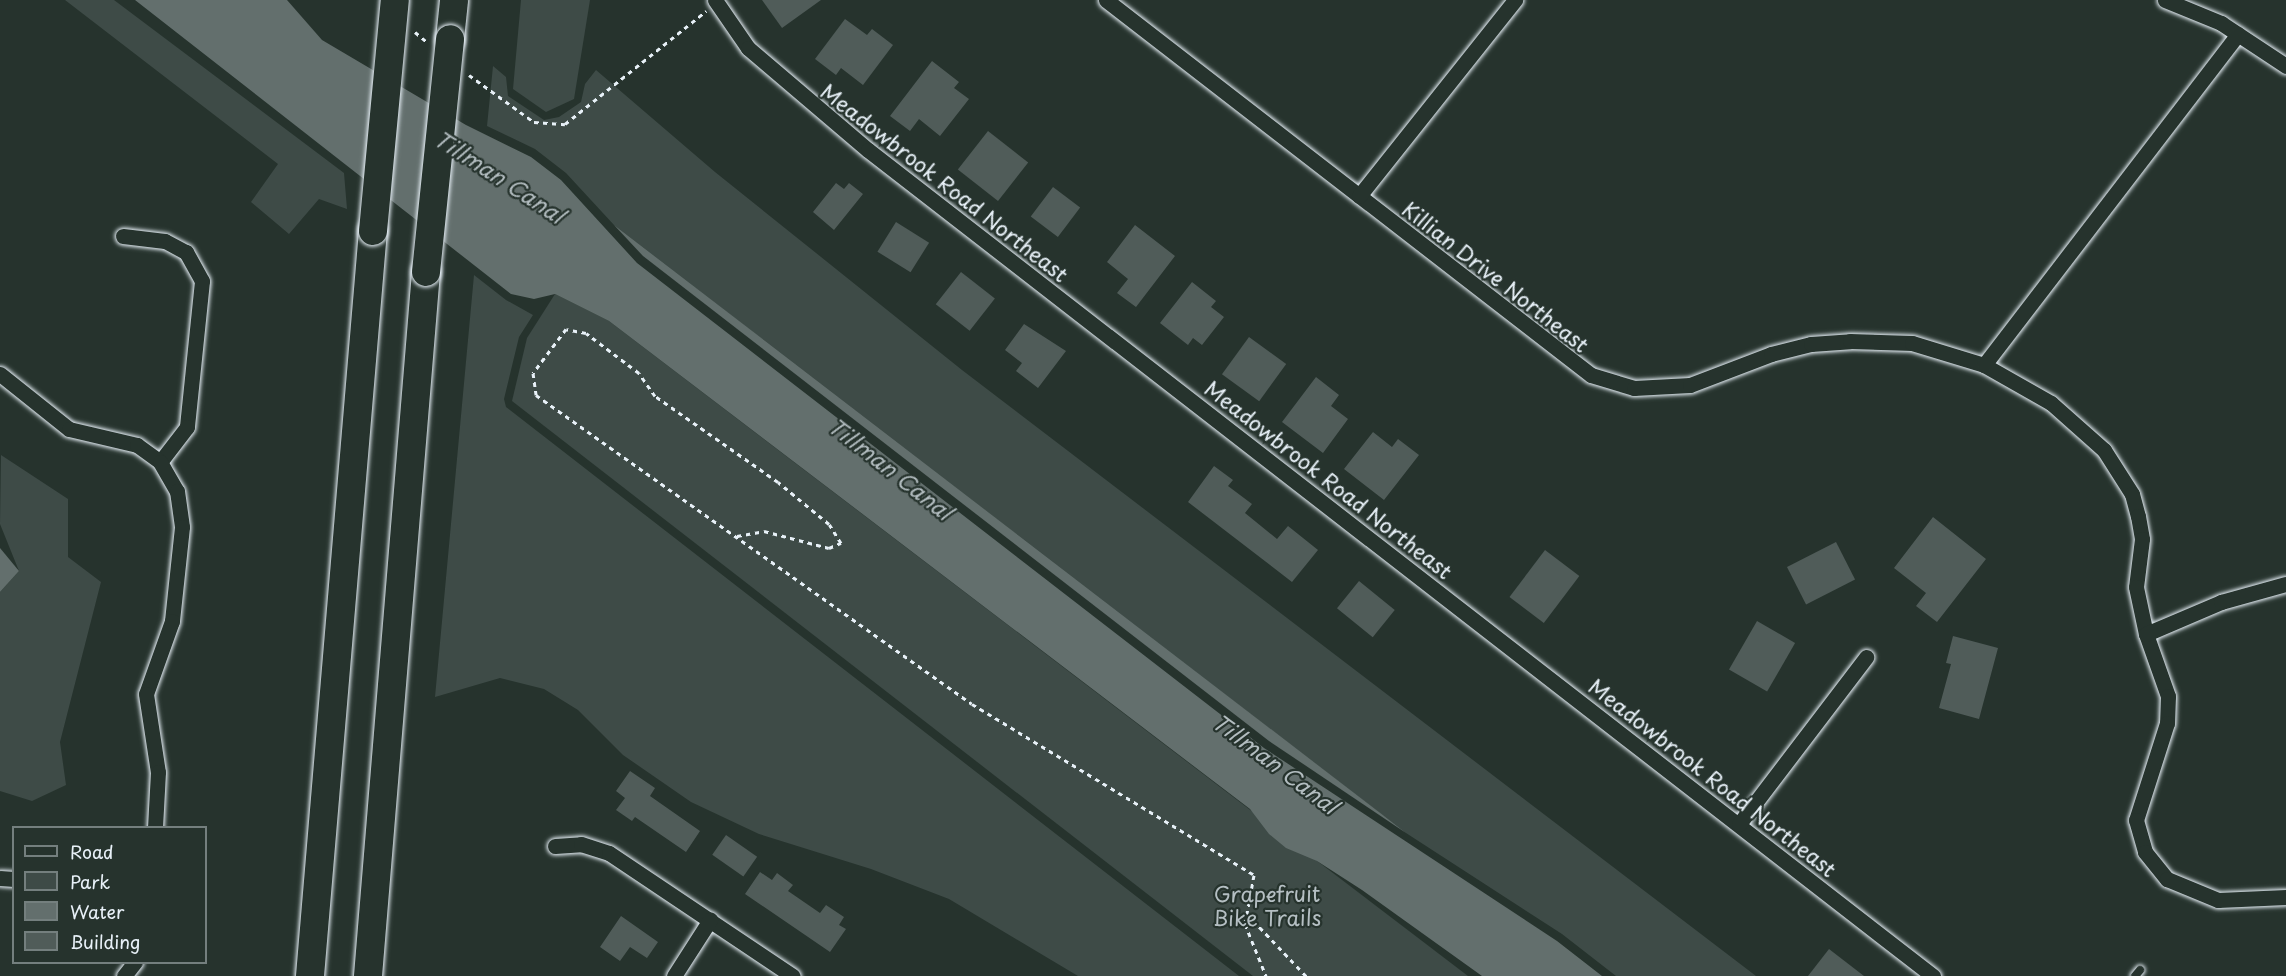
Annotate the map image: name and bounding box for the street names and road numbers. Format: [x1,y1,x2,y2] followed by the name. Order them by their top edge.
[816,77,1074,287] street label: Meadowbrook Road Northeast
[1397,195,1595,357] street label: Killian Drive Northeast
[1200,374,1458,584] street label: Meadowbrook Road Northeast
[1584,672,1842,882] street label: Meadowbrook Road Northeast

